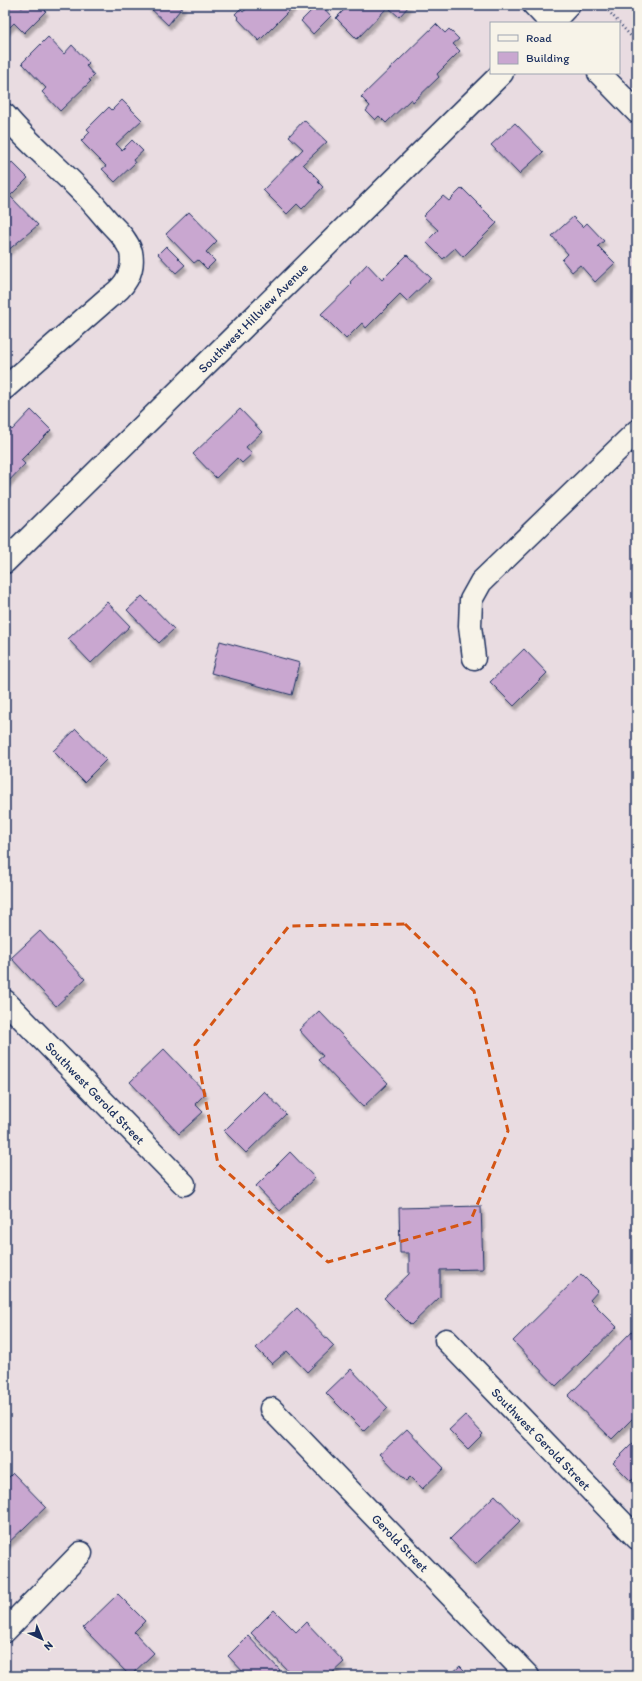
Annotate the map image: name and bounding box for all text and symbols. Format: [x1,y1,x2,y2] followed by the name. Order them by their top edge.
[490,22,620,74] legend
[526,31,552,45] text: Road
[526,51,570,65] text: Building
[195,260,311,376] street label: Southwest Hillview Avenue
[42,1039,148,1147] street label: Southwest Gerold Street
[488,1385,594,1493] street label: Southwest Gerold Street
[369,1511,432,1575] street label: Gerold Street
[22,1619,62,1659] north arrow
[41,1639,56,1653] text: N

